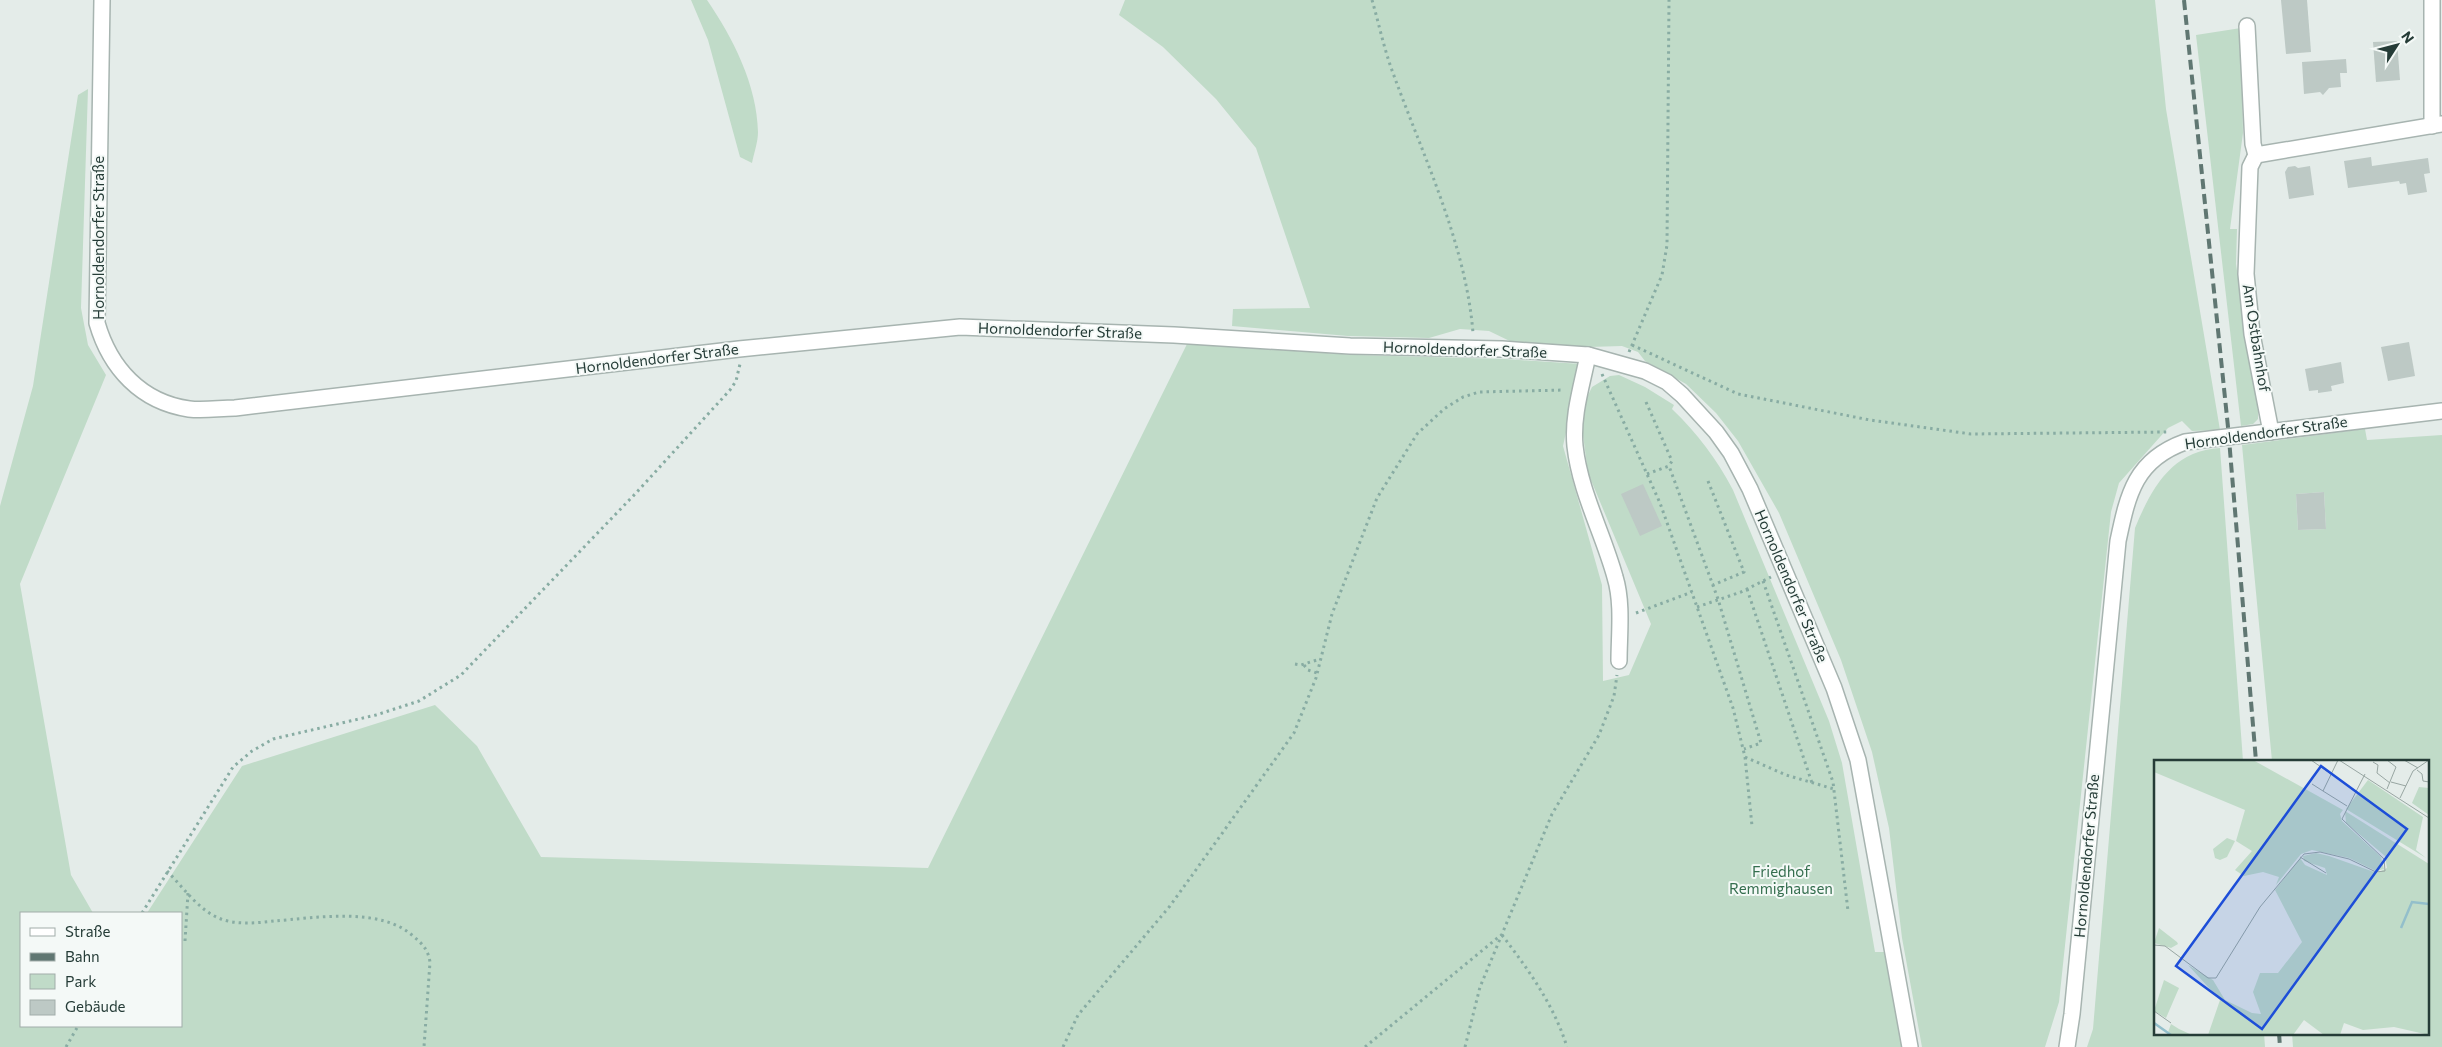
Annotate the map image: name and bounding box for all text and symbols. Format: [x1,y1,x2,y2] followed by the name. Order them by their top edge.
[2372,20,2422,70] north arrow
[2398,28,2418,46] text: N
[89,156,107,320] street label: Hornoldendorfer Straße
[2240,283,2274,393] street label: Am Ostbahnhof
[978,318,1142,342] street label: Hornoldendorfer Straße
[1383,337,1547,361] street label: Hornoldendorfer Straße
[574,339,740,377] street label: Hornoldendorfer Straße
[2183,412,2348,452] street label: Hornoldendorfer Straße
[1752,507,1832,665] street label: Hornoldendorfer Straße
[2154,760,2430,1034] inset map
[2070,773,2102,938] street label: Hornoldendorfer Straße
[1729,862,1833,897] park label: Friedhof Remmighausen
[20,912,182,1027] legend
[65,922,111,940] text: Straße
[65,947,100,965] text: Bahn
[65,972,96,990] text: Park
[65,997,126,1015] text: Gebäude

